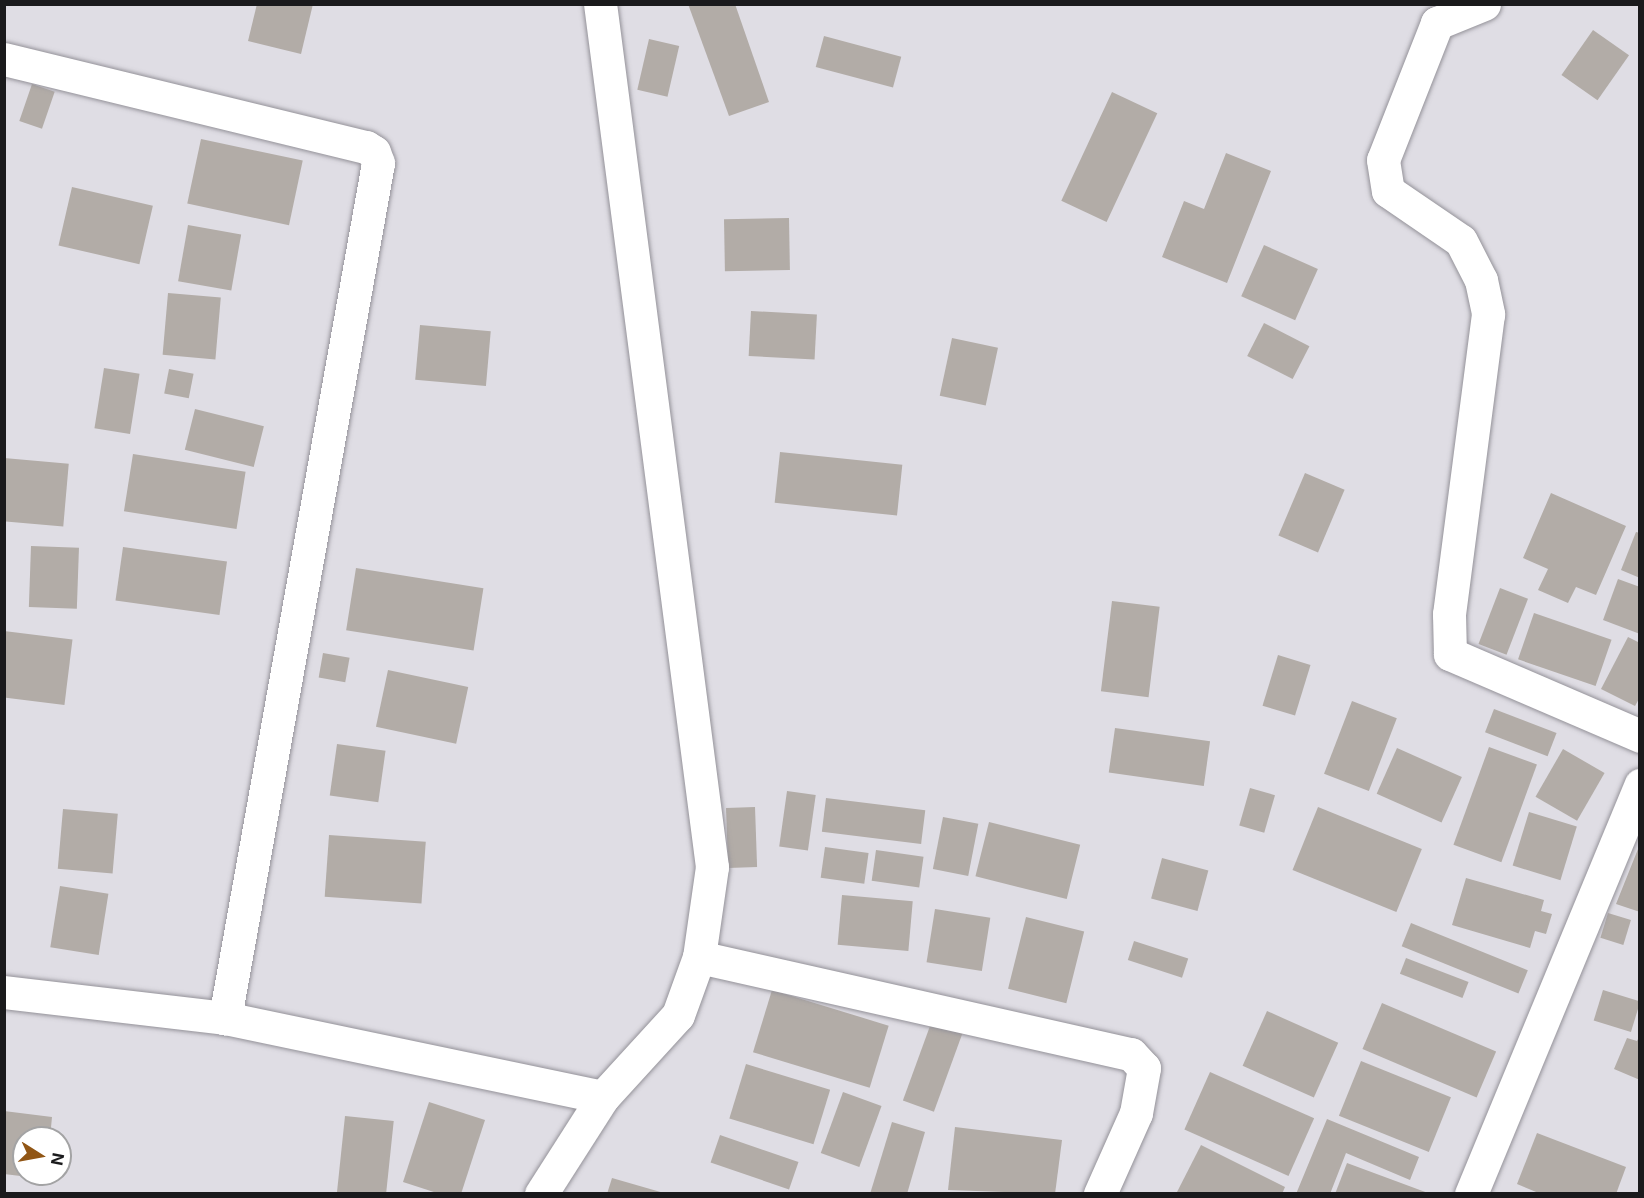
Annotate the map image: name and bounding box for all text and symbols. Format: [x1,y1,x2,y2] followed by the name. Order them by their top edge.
[12,1126,72,1186] north arrow
[47,1151,69,1167] text: N

